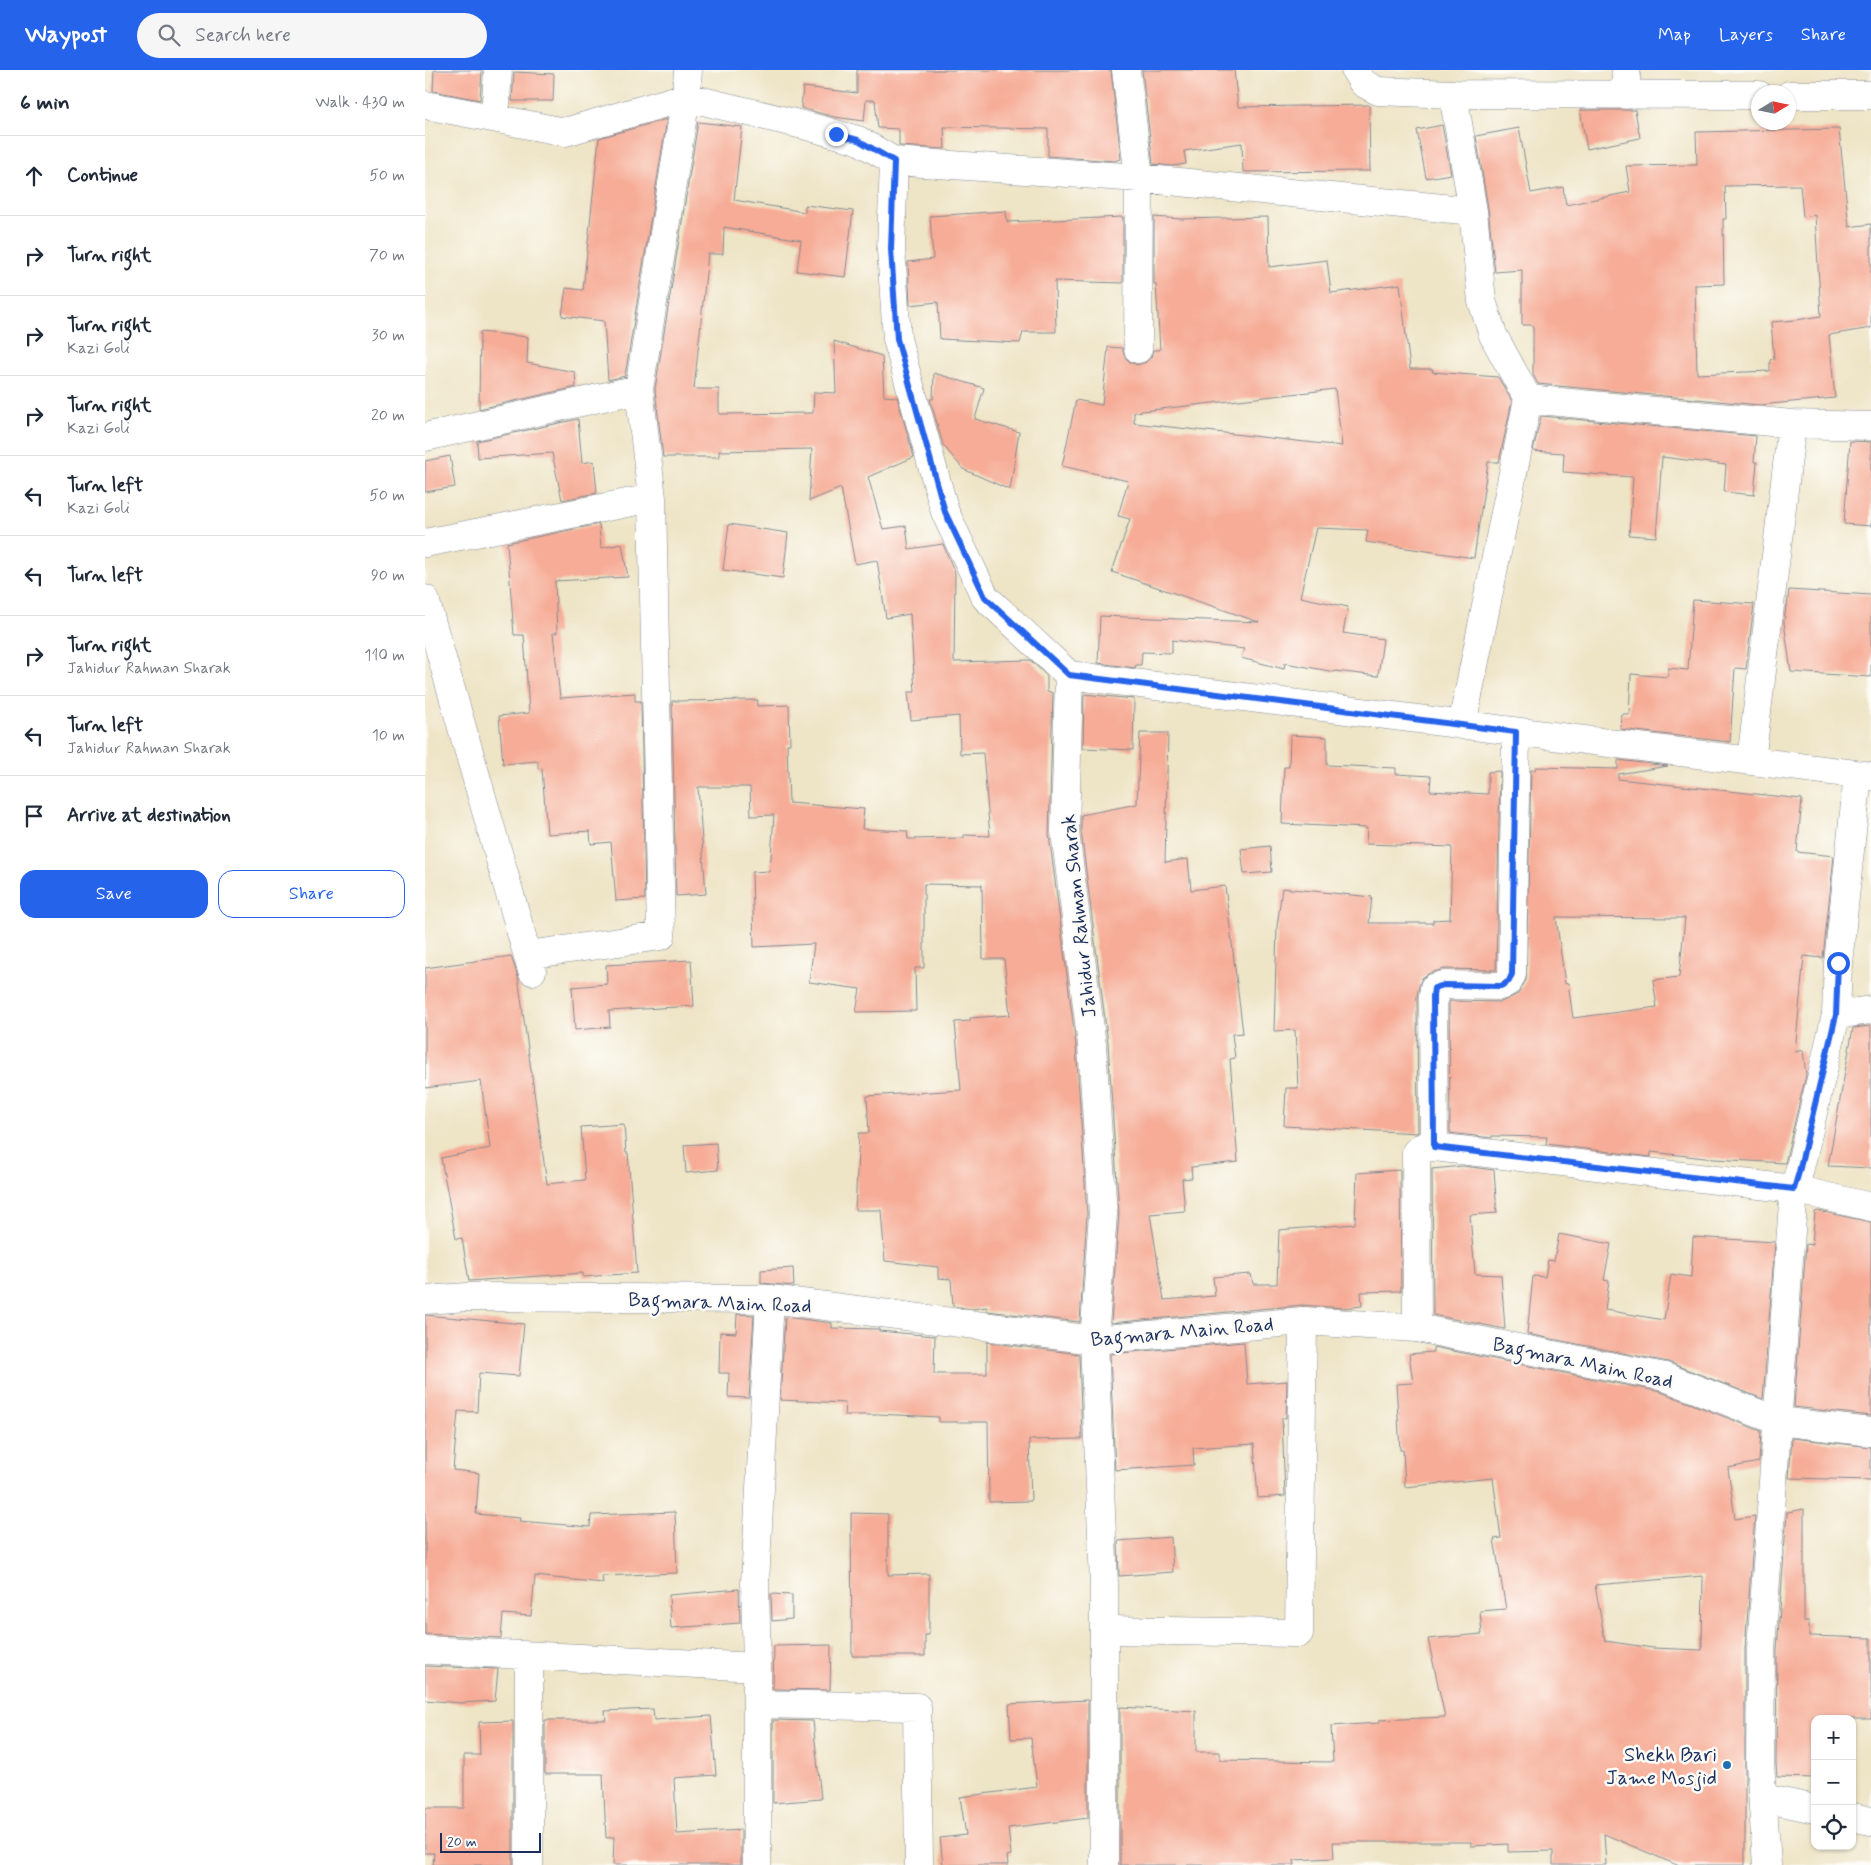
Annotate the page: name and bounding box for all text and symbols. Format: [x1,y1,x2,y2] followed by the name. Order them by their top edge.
[137,13,487,58] search box
[25,20,107,51] text: Waypost
[155,21,183,49] icon: search
[195,23,291,48] text: Search here
[1658,23,1691,47] text: Map
[1719,23,1773,47] text: Layers
[1801,23,1846,47] text: Share
[1751,85,1796,130] north arrow
[20,89,70,117] text: 6 min
[315,92,405,113] text: Walk · 430 m
[825,123,848,146] route end
[20,162,48,190] icon: ahead
[67,163,138,188] text: Continue
[369,165,405,186] text: 50 m
[20,242,48,270] icon: right
[67,243,151,268] text: Turn right
[369,245,405,266] text: 70 m
[67,313,151,338] text: Turn right
[20,322,48,350] icon: right
[372,325,405,346] text: 30 m
[67,338,130,359] text: Kazi Goli
[67,393,151,418] text: Turn right
[20,402,48,430] icon: right
[371,405,405,426] text: 20 m
[67,418,130,439] text: Kazi Goli
[67,473,143,498] text: Turn left
[20,482,48,510] icon: left
[369,485,405,506] text: 50 m
[67,498,130,519] text: Kazi Goli
[20,562,48,590] icon: left
[67,563,143,588] text: Turn left
[371,565,405,586] text: 90 m
[67,633,151,658] text: Turn right
[20,642,48,670] icon: right
[364,645,405,666] text: 110 m
[67,658,231,679] text: Jahidur Rahman Sharak
[67,713,143,738] text: Turn left
[20,722,48,750] icon: left
[372,725,405,746] text: 10 m
[67,738,231,759] text: Jahidur Rahman Sharak
[20,802,48,830] icon: arrive
[67,803,231,828] text: Arrive at destination
[1055,813,1104,1019] street label: Jahidur Rahman Sharak
[20,870,208,918] button: Save
[218,870,405,918] button: Share
[1827,952,1850,975] route start
[628,1287,812,1322] street label: Bagmara Main Road
[1090,1311,1275,1356] street label: Bagmara Main Road
[1490,1331,1675,1398] street label: Bagmara Main Road
[1811,1715,1856,1850] map controls
[1811,1715,1856,1760] button: +
[1606,1742,1717,1792] place label: Shekh Bari Jame Mosjid
[1721,1759,1733,1771] marker: Shekh Bari Jame Mosjid
[1811,1760,1856,1805] button: −
[1811,1805,1856,1850] button: locate
[440,1830,541,1853] scale bar
[447,1833,477,1851] text: 20 m

